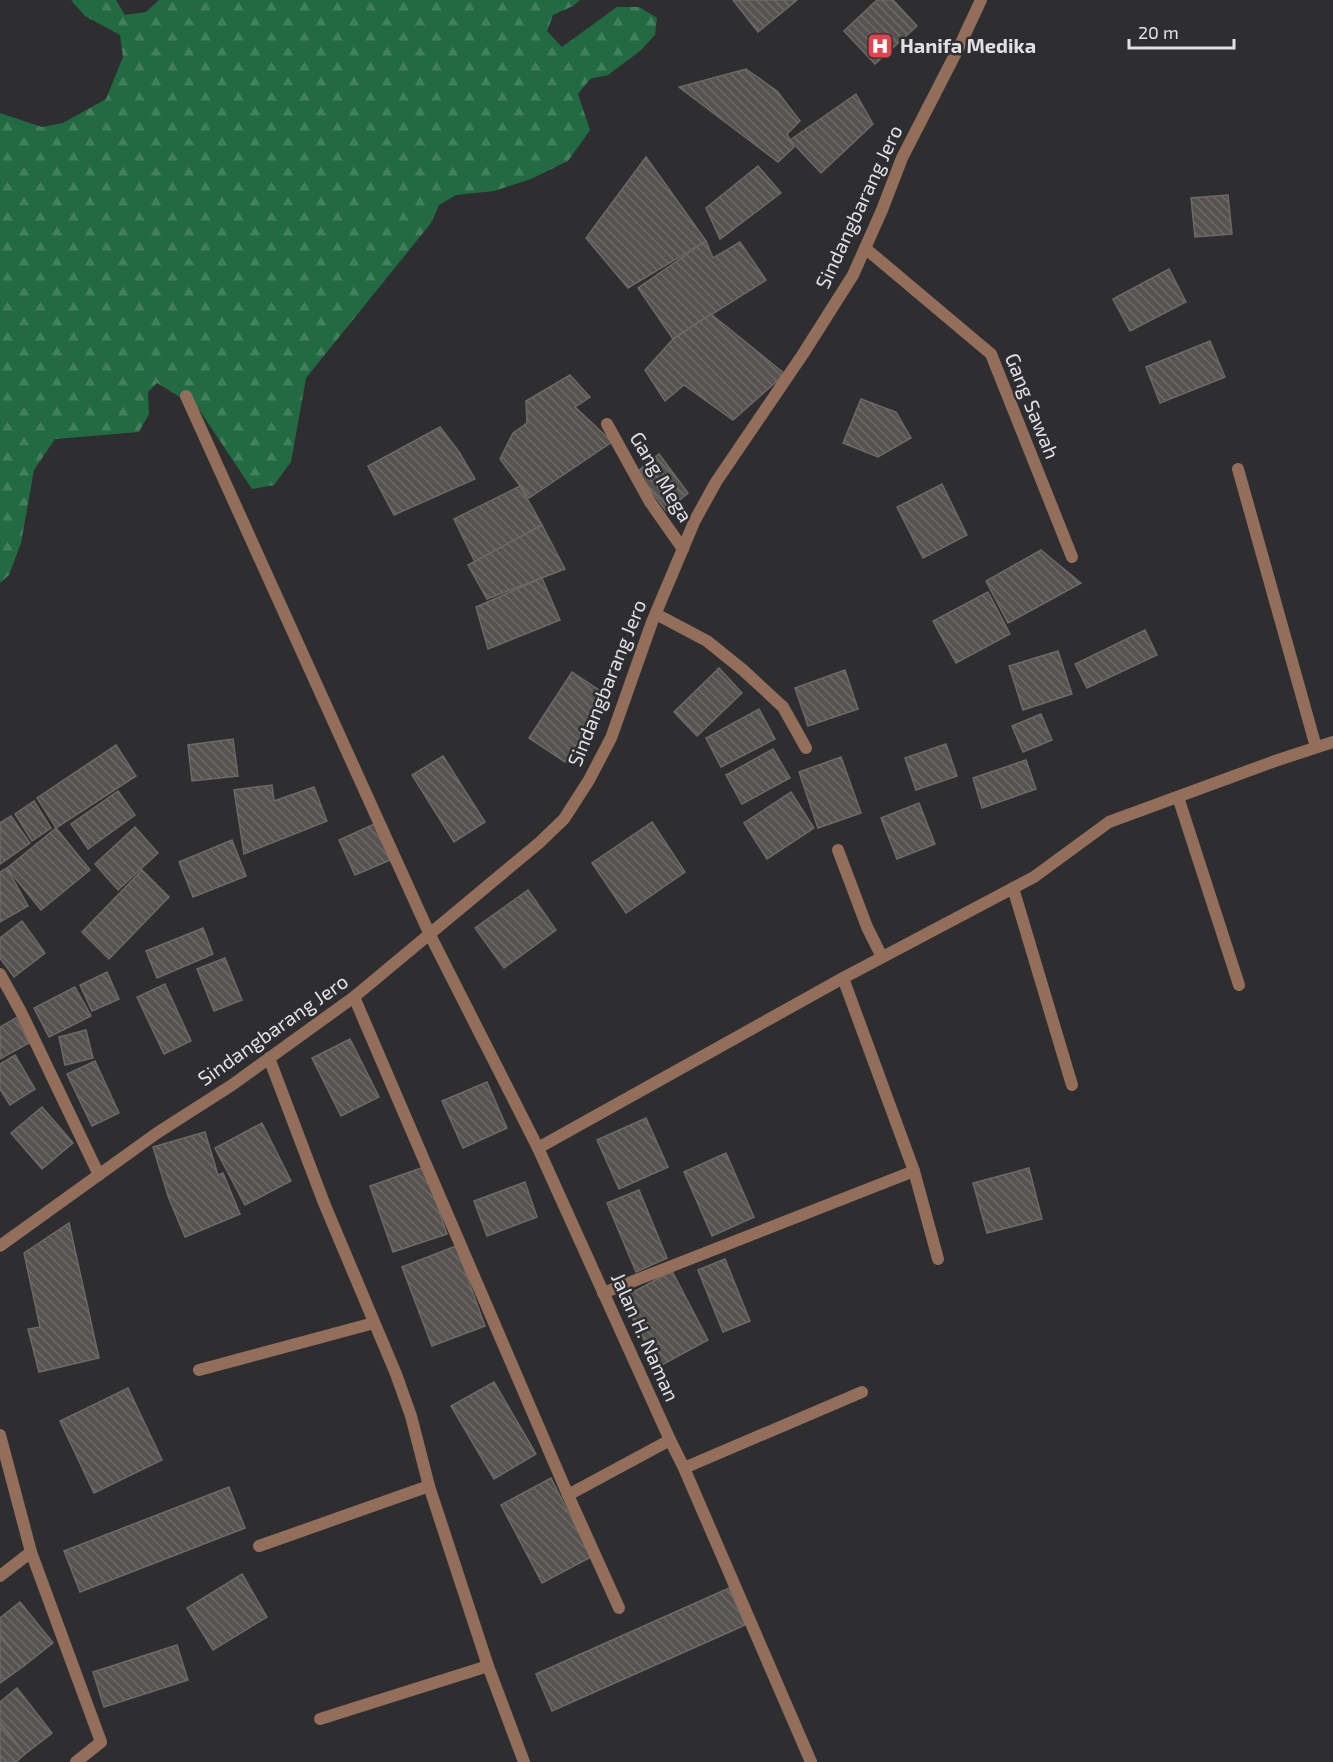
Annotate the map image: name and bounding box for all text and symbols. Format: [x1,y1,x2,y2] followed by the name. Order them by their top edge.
[1129,12,1234,50] scale bar
[1138,21,1179,43] text: 20 m
[865,31,895,61] hospital icon: Hanifa Medika
[900,33,1036,57] place label: Hanifa Medika
[810,121,907,292] street label: Sindangbarang Jero
[1001,349,1065,462] street label: Gang Sawah
[626,427,698,526] street label: Gang Mega
[562,596,651,770] street label: Sindangbarang Jero
[193,968,352,1090] street label: Sindangbarang Jero
[607,1268,685,1405] street label: Jalan H. Naman

